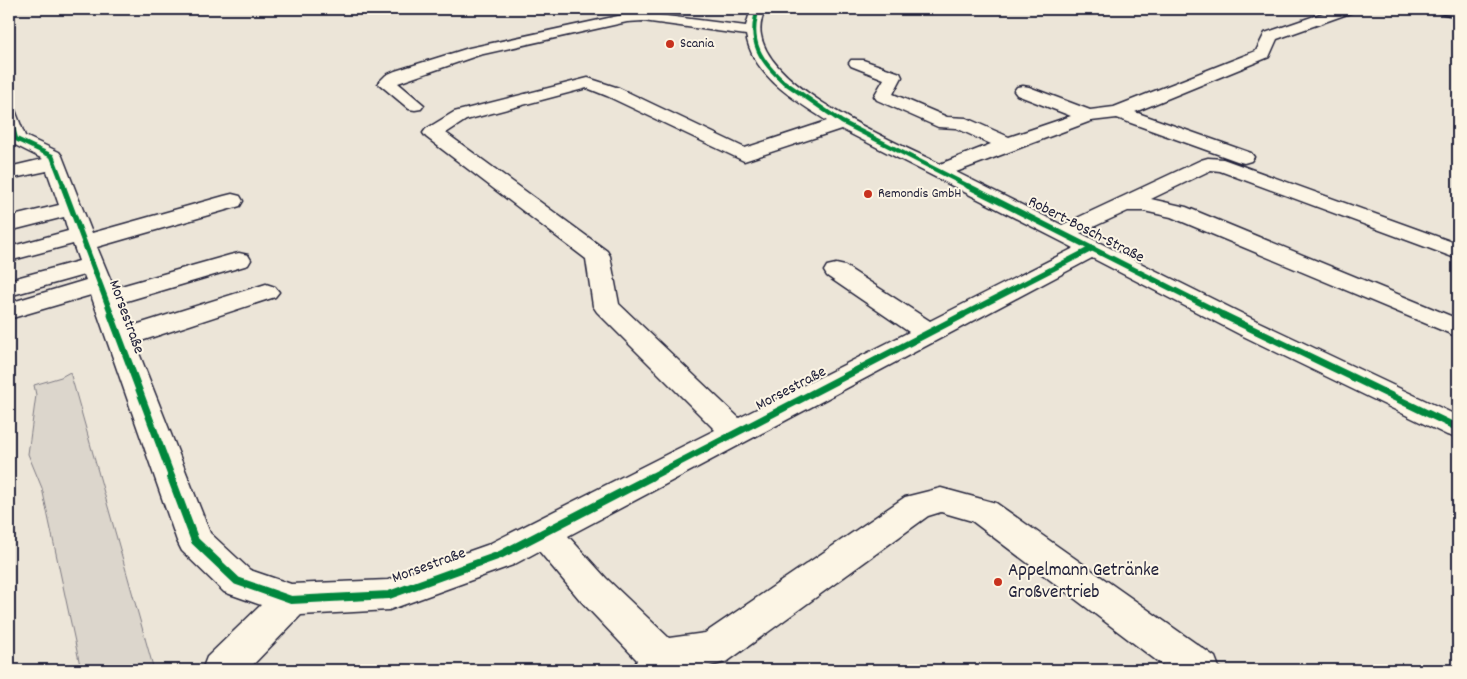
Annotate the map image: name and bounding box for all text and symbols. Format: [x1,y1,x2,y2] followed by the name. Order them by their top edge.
[680,34,714,54] place label: Scania
[664,38,676,50] marker: Scania
[878,184,961,204] place label: Remondis GmbH
[862,188,874,200] marker: Remondis GmbH
[1024,191,1148,269] street label: Robert-Bosch-Straße
[102,277,150,357] street label: Morsestraße
[752,361,830,417] street label: Morsestraße
[389,542,469,590] street label: Morsestraße
[1008,558,1159,607] place label: Appelmann Getränke Großvertrieb
[992,576,1004,588] marker: Appelmann Getränke Großvertrieb

